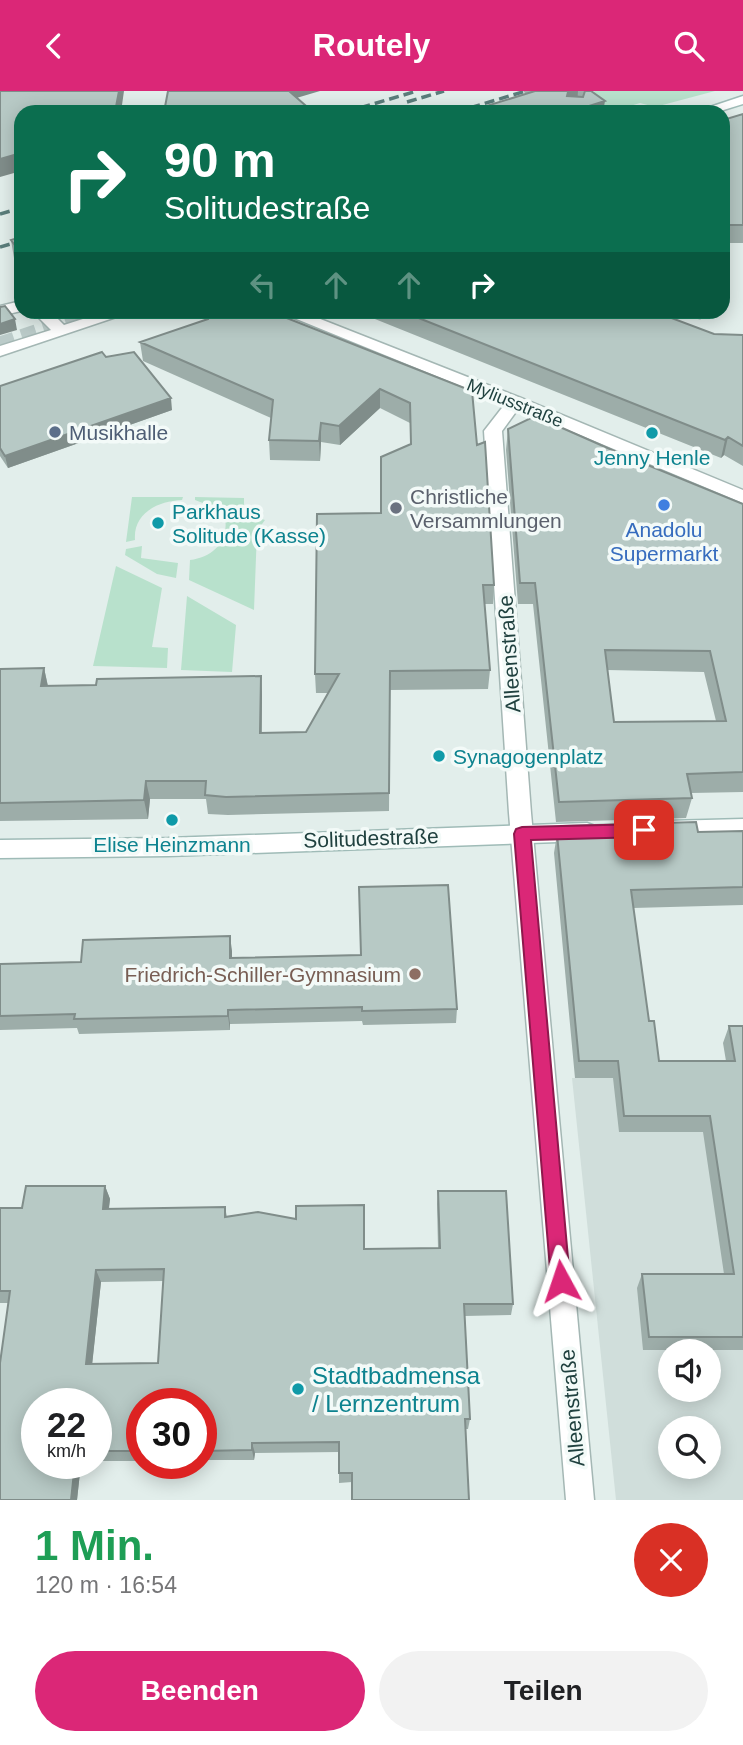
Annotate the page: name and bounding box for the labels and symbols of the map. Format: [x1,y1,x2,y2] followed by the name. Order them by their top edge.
[464,375,566,431] street label: Myliusstraße
[69,421,168,444] place label: Musikhalle
[47,424,63,440] marker: Musikhalle
[644,425,660,441] marker: Jenny Henle
[594,446,710,469] place label: Jenny Henle
[410,485,562,532] place label: Christliche Versammlungen
[656,497,672,513] marker: Anadolu Supermarkt
[172,500,326,547] place label: Parkhaus Solitude (Kasse)
[388,500,404,516] marker: Christliche Versammlungen
[150,515,166,531] marker: Parkhaus Solitude (Kasse)
[610,518,718,565] place label: Anadolu Supermarkt
[493,594,525,714] street label: Alleenstraße
[453,745,604,768] place label: Synagogenplatz
[431,748,447,764] marker: Synagogenplatz
[614,800,674,860] pin
[164,812,180,828] marker: Elise Heinzmann
[303,824,439,852] street label: Solitudestraße
[93,833,251,856] place label: Elise Heinzmann
[124,963,401,986] place label: Friedrich-Schiller-Gymnasium
[407,966,423,982] marker: Friedrich-Schiller-Gymnasium
[524,1244,598,1318] position arrow
[555,1348,589,1468] street label: Alleenstraße
[312,1362,481,1417] place label: Stadtbadmensa / Lernzentrum
[290,1381,306,1397] marker: Stadtbadmensa / Lernzentrum
[126,1388,217,1479] speed limit sign: 30

